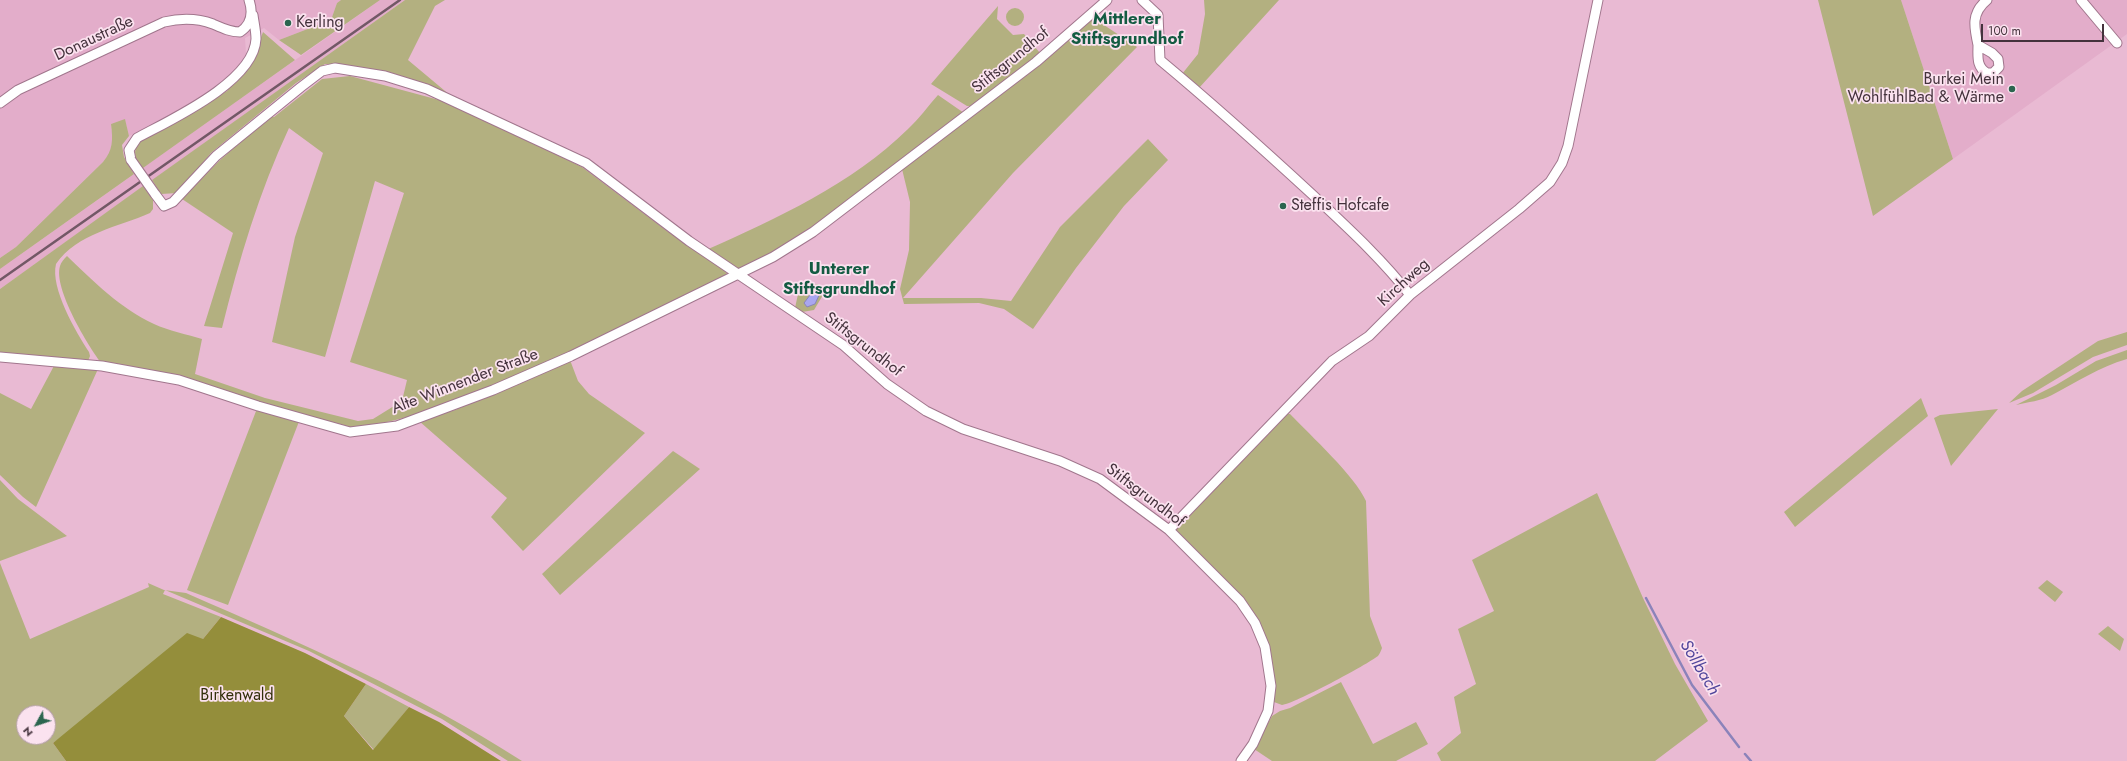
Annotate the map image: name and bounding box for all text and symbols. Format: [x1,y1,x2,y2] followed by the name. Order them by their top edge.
[1071,10,1183,50] district label: Mittlerer Stiftsgrundhof
[51,12,137,66] street label: Donaustraße
[296,13,344,33] place label: Kerling
[1983,16,2106,42] scale bar
[283,18,293,28] marker: Kerling
[1988,22,2021,40] text: 100 m
[968,24,1054,98] street label: Stiftsgrundhof
[1848,70,2004,108] place label: Burkei Mein WohlfühlBad & Wärme
[2007,84,2017,94] marker: Burkei Mein WohlfühlBad & Wärme
[1291,196,1389,216] place label: Steffis Hofcafe
[1278,201,1288,211] marker: Steffis Hofcafe
[1374,255,1434,311] street label: Kirchweg
[783,260,895,300] district label: Unterer Stiftsgrundhof
[820,309,906,381] street label: Stiftsgrundhof
[389,345,541,419] street label: Alte Winnender Straße
[1102,460,1188,532] street label: Stiftsgrundhof
[1675,637,1723,699] water label: Söllbach
[200,686,274,706] park label: Birkenwald
[16,705,56,745] north arrow
[19,724,37,741] text: N

